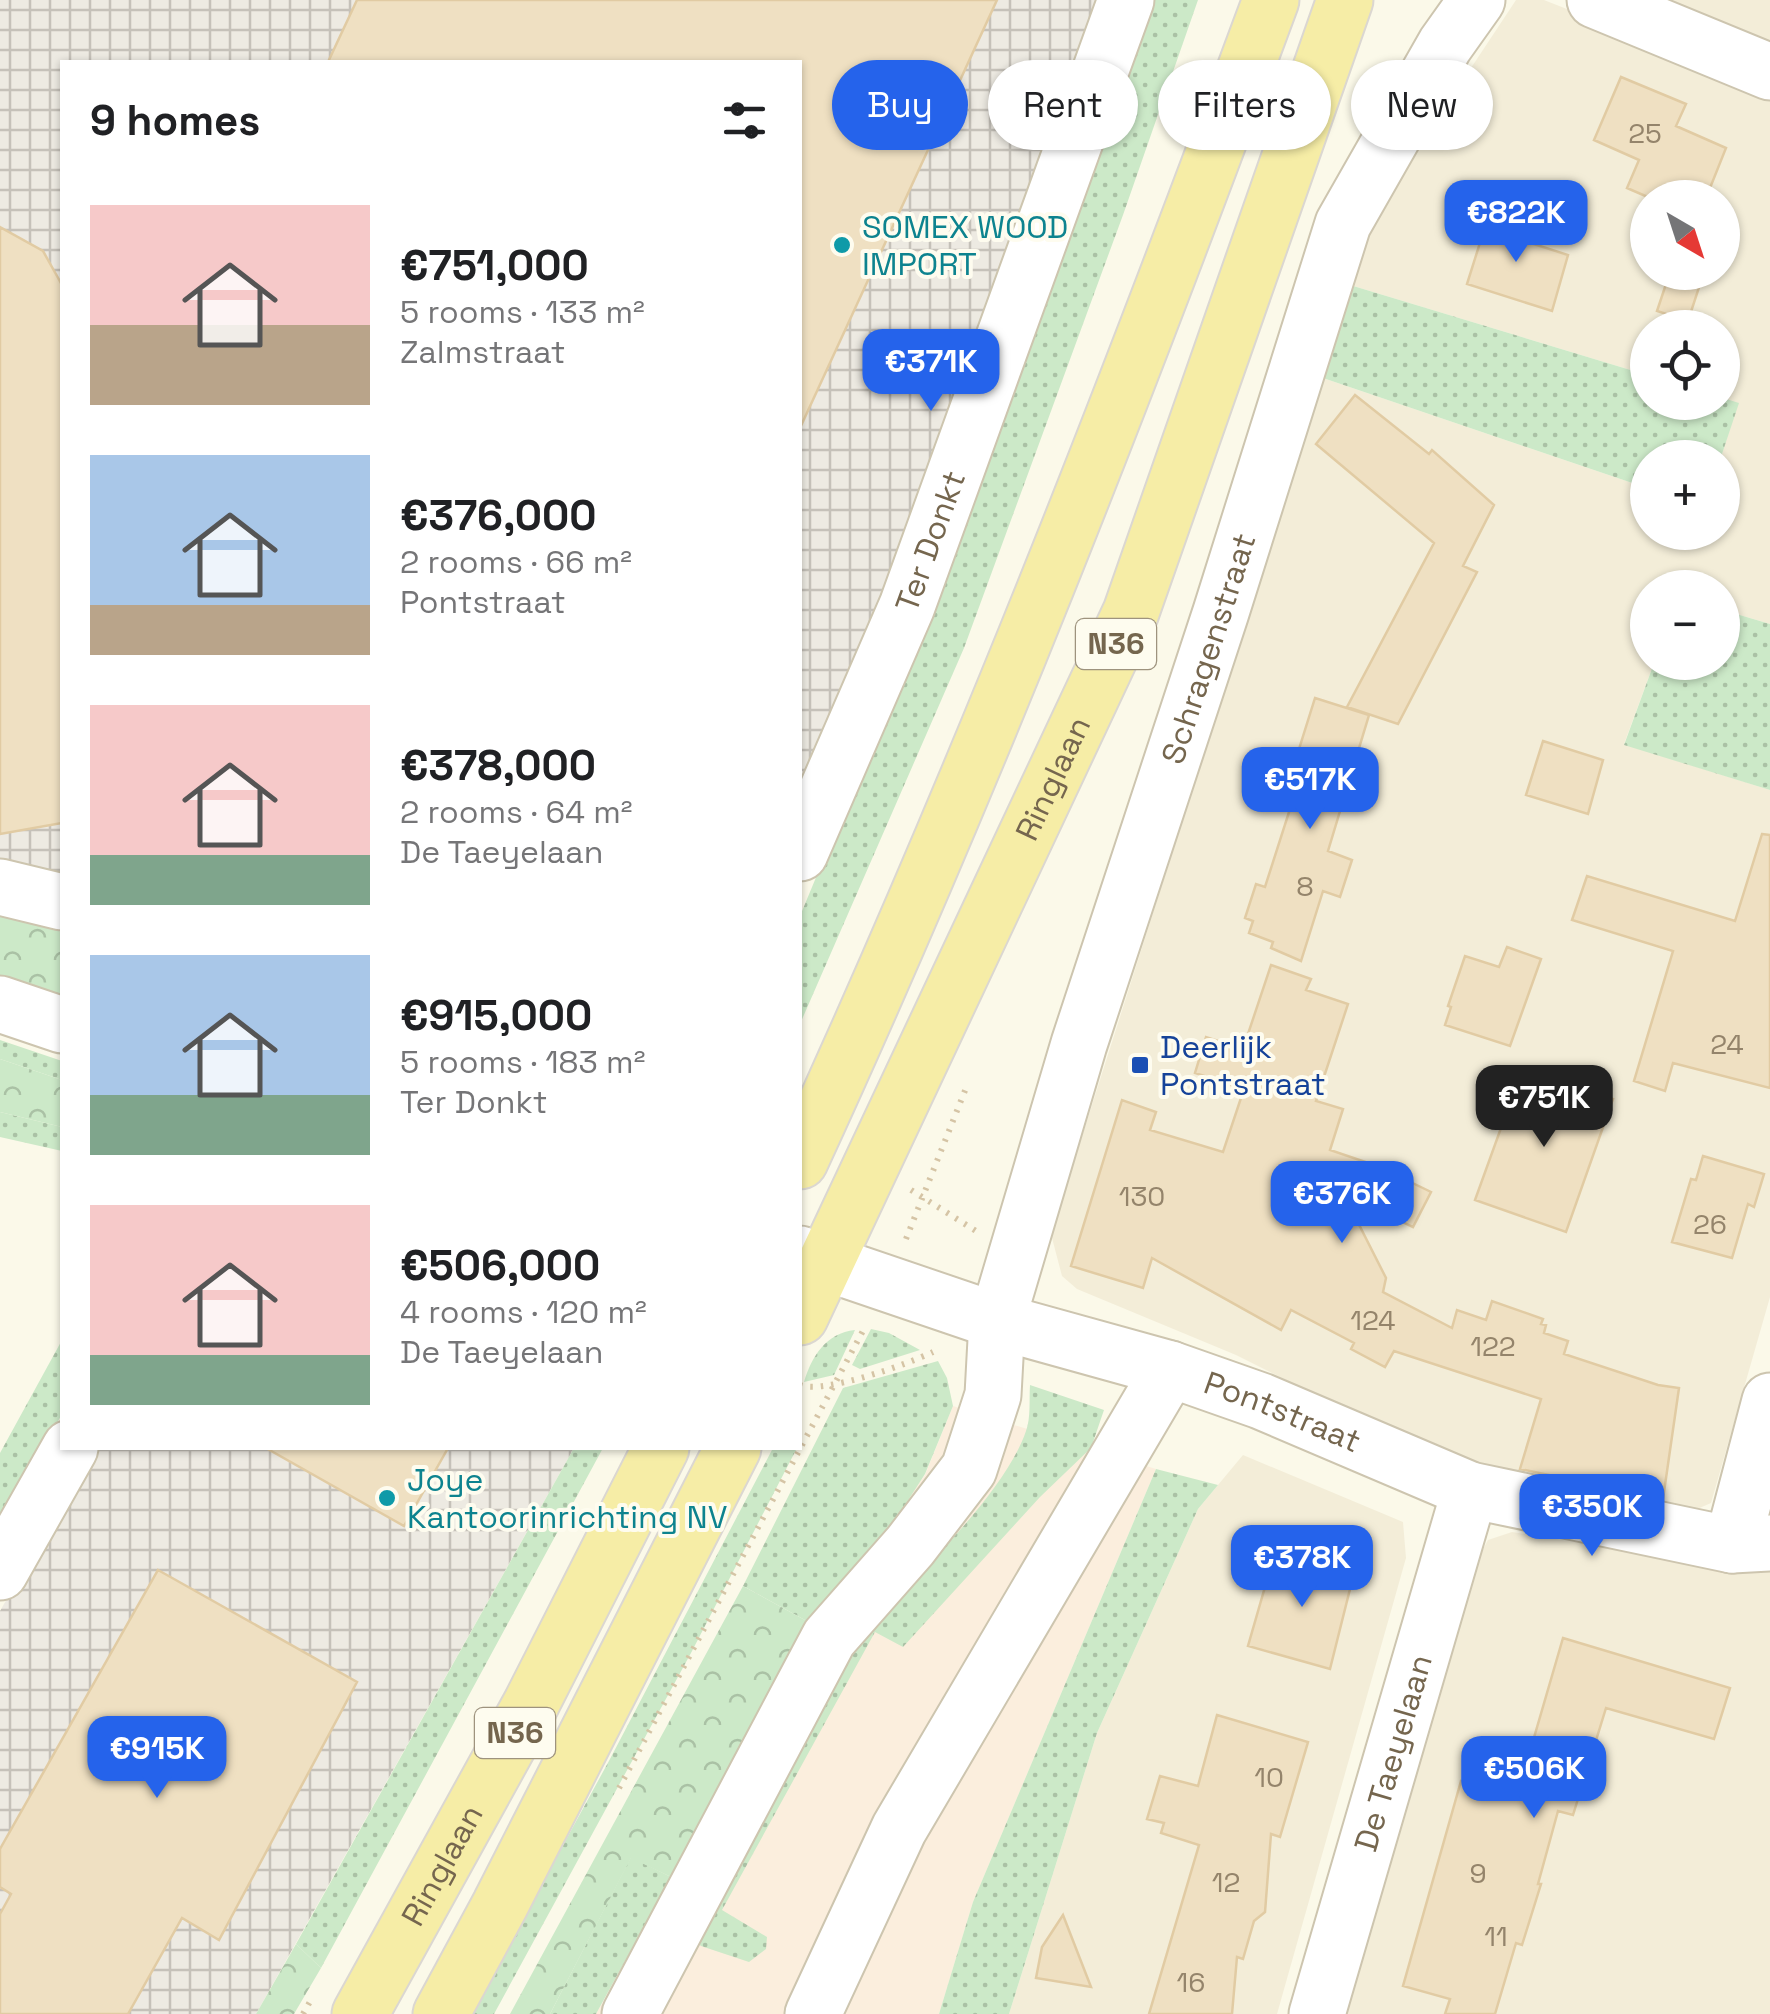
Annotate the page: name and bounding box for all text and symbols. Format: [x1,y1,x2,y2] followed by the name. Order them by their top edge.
[832,60,968,150] chip: Buy
[988,60,1138,150] chip: Rent
[1158,60,1331,150] chip: Filters
[1351,60,1493,150] chip: New
[717,93,772,148] icon: filters
[90,94,260,147] text: 9 homes
[1628,115,1662,151] house number: 25
[1446,180,1586,265] pin: €822K
[1630,180,1740,290] north arrow
[1630,180,1740,680] map controls
[1467,192,1565,232] text: €822K
[862,207,1068,284] place label: SOMEX WOOD IMPORT
[831,234,853,256] marker: SOMEX WOOD IMPORT
[400,239,589,292] text: €751,000
[170,245,290,365] icon: home
[400,292,645,332] text: 5 rooms · 133 m²
[1630,310,1740,420] button: locate
[861,329,1001,414] pin: €371K
[400,332,565,372] text: Zalmstraat
[884,341,978,381] text: €371K
[1630,440,1740,550] button: +
[887,465,974,617] street label: Ter Donkt
[400,489,596,542] text: €376,000
[170,495,290,615] icon: home
[1152,528,1265,769] street label: Schragenstraat
[400,542,632,582] text: 2 rooms · 66 m²
[1630,570,1740,680] button: −
[400,582,566,622] text: Pontstraat
[1076,619,1156,669] road number: N36
[1007,710,1099,847] street label: Ringlaan
[400,739,596,792] text: €378,000
[170,745,290,865] icon: home
[1240,747,1380,832] pin: €517K
[1264,759,1356,799] text: €517K
[400,792,632,832] text: 2 rooms · 64 m²
[400,832,603,872] text: De Taeyelaan
[1296,868,1314,904] house number: 8
[400,989,592,1042] text: €915,000
[170,995,290,1115] icon: home
[1710,1026,1744,1062] house number: 24
[1160,1027,1326,1104] place label: Deerlijk Pontstraat
[400,1042,645,1082] text: 5 rooms · 183 m²
[1129,1054,1151,1076] marker: Deerlijk Pontstraat
[1474,1065,1614,1150] pin: €751K
[1498,1077,1590,1117] text: €751K
[400,1082,547,1122] text: Ter Donkt
[1272,1161,1412,1246] pin: €376K
[1293,1173,1391,1213] text: €376K
[1119,1178,1165,1214] house number: 130
[1693,1206,1727,1242] house number: 26
[400,1239,600,1292] text: €506,000
[170,1245,290,1365] icon: home
[400,1292,647,1332] text: 4 rooms · 120 m²
[1350,1302,1396,1338] house number: 124
[1470,1328,1516,1364] house number: 122
[400,1332,603,1372] text: De Taeyelaan
[1199,1363,1367,1461] street label: Pontstraat
[407,1460,728,1537] place label: Joye Kantoorinrichting NV
[1522,1474,1662,1559] pin: €350K
[1541,1486,1643,1526] text: €350K
[376,1487,398,1509] marker: Joye Kantoorinrichting NV
[1232,1525,1372,1610] pin: €378K
[1253,1537,1351,1577] text: €378K
[1346,1650,1441,1856] street label: De Taeyelaan
[475,1708,555,1758] road number: N36
[87,1716,227,1801] pin: €915K
[109,1728,205,1768] text: €915K
[1464,1736,1604,1821] pin: €506K
[1483,1748,1585,1788] text: €506K
[1254,1759,1284,1795] house number: 10
[393,1797,492,1933] street label: Ringlaan
[1469,1855,1487,1891] house number: 9
[1212,1864,1240,1900] house number: 12
[1484,1918,1508,1954] house number: 11
[1177,1964,1205,2000] house number: 16

